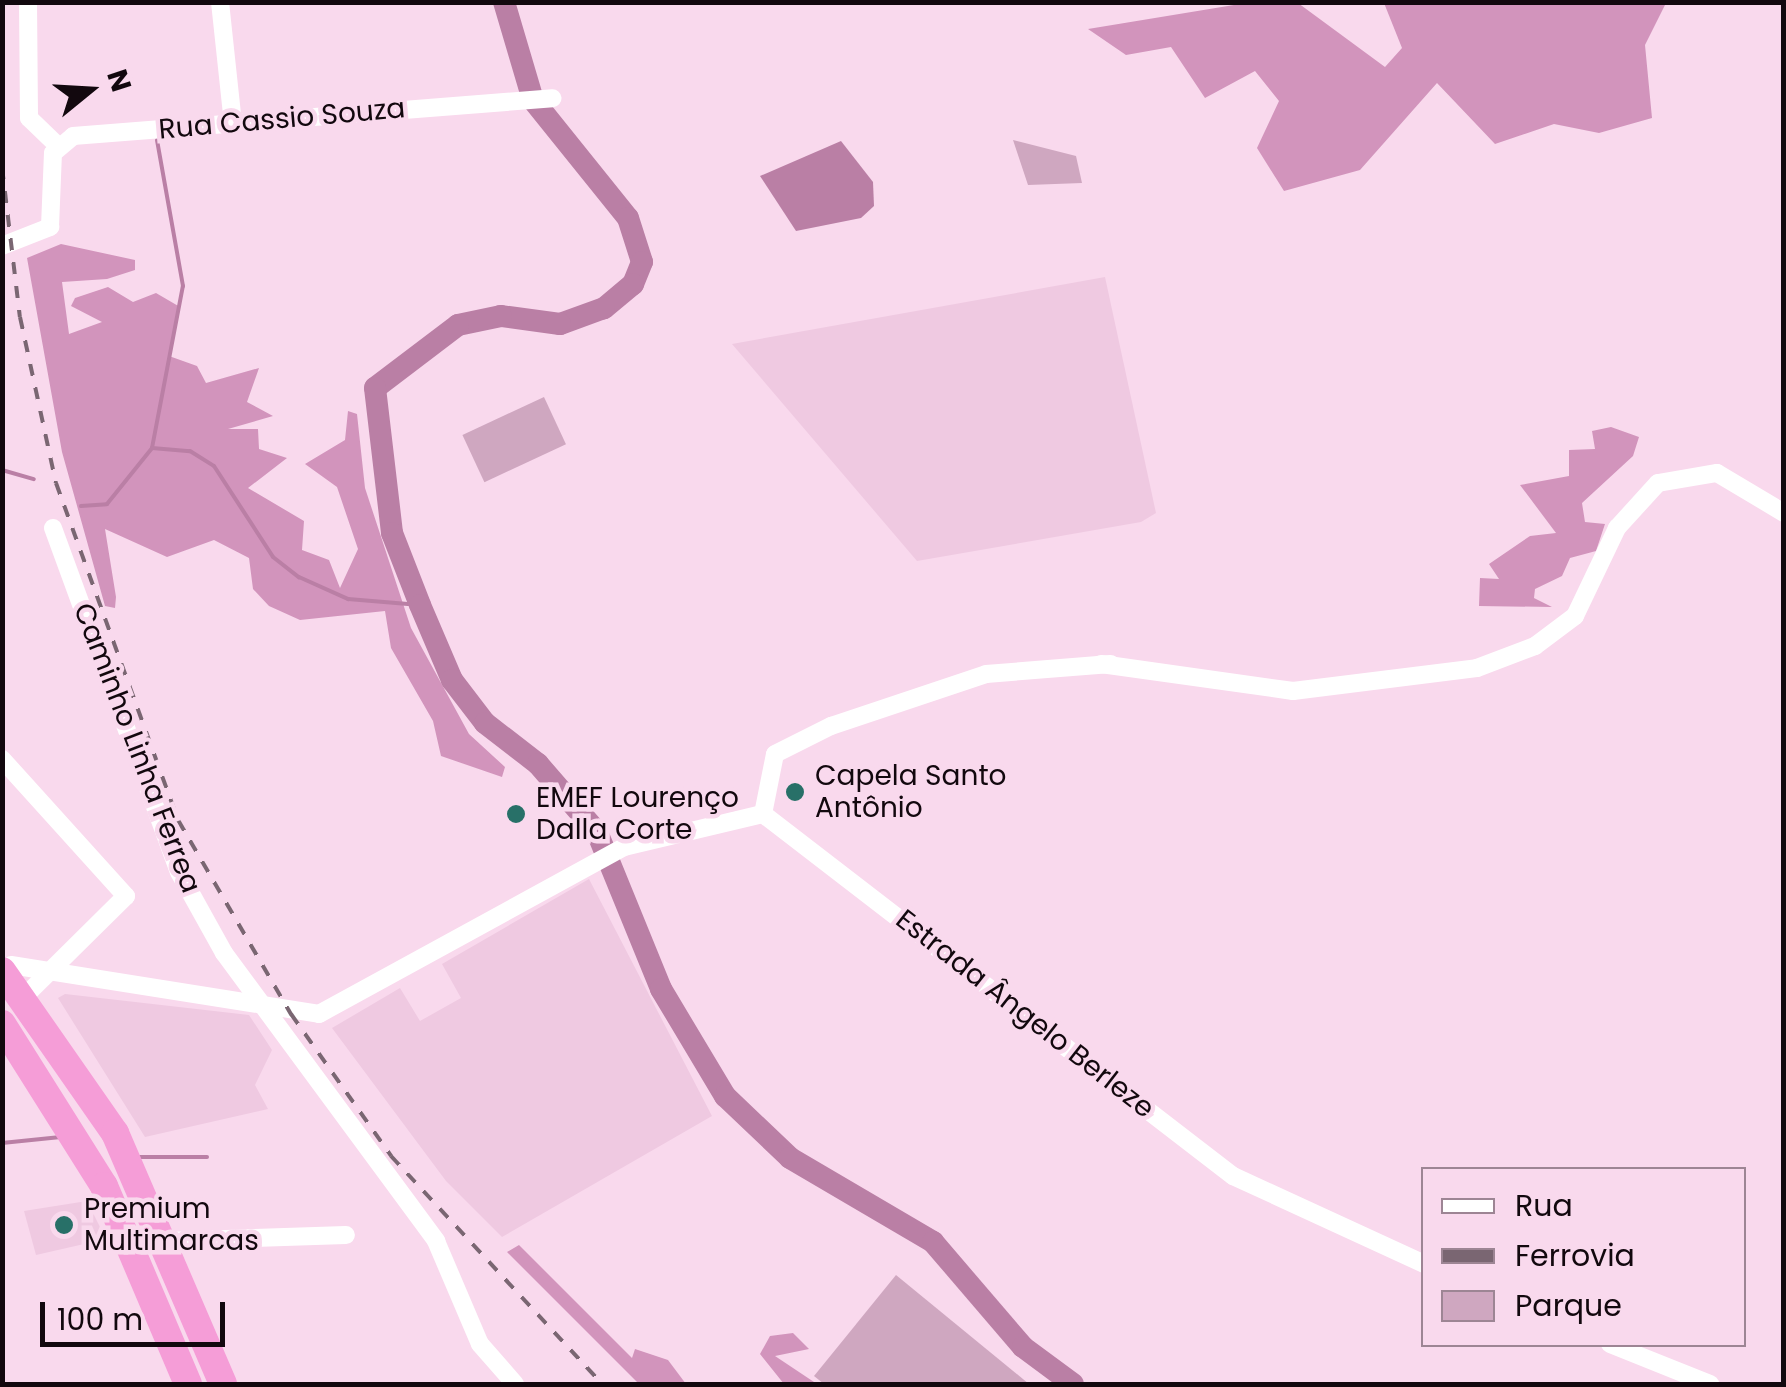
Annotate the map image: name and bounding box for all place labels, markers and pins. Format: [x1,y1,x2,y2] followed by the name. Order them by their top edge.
[815,759,1007,825] place label: Capela Santo Antônio
[536,781,739,847] place label: EMEF Lourenço Dalla Corte
[784,781,806,803] marker: Capela Santo Antônio
[505,803,527,825] marker: EMEF Lourenço Dalla Corte
[84,1192,259,1258] place label: Premium Multimarcas
[53,1214,75,1236] marker: Premium Multimarcas

